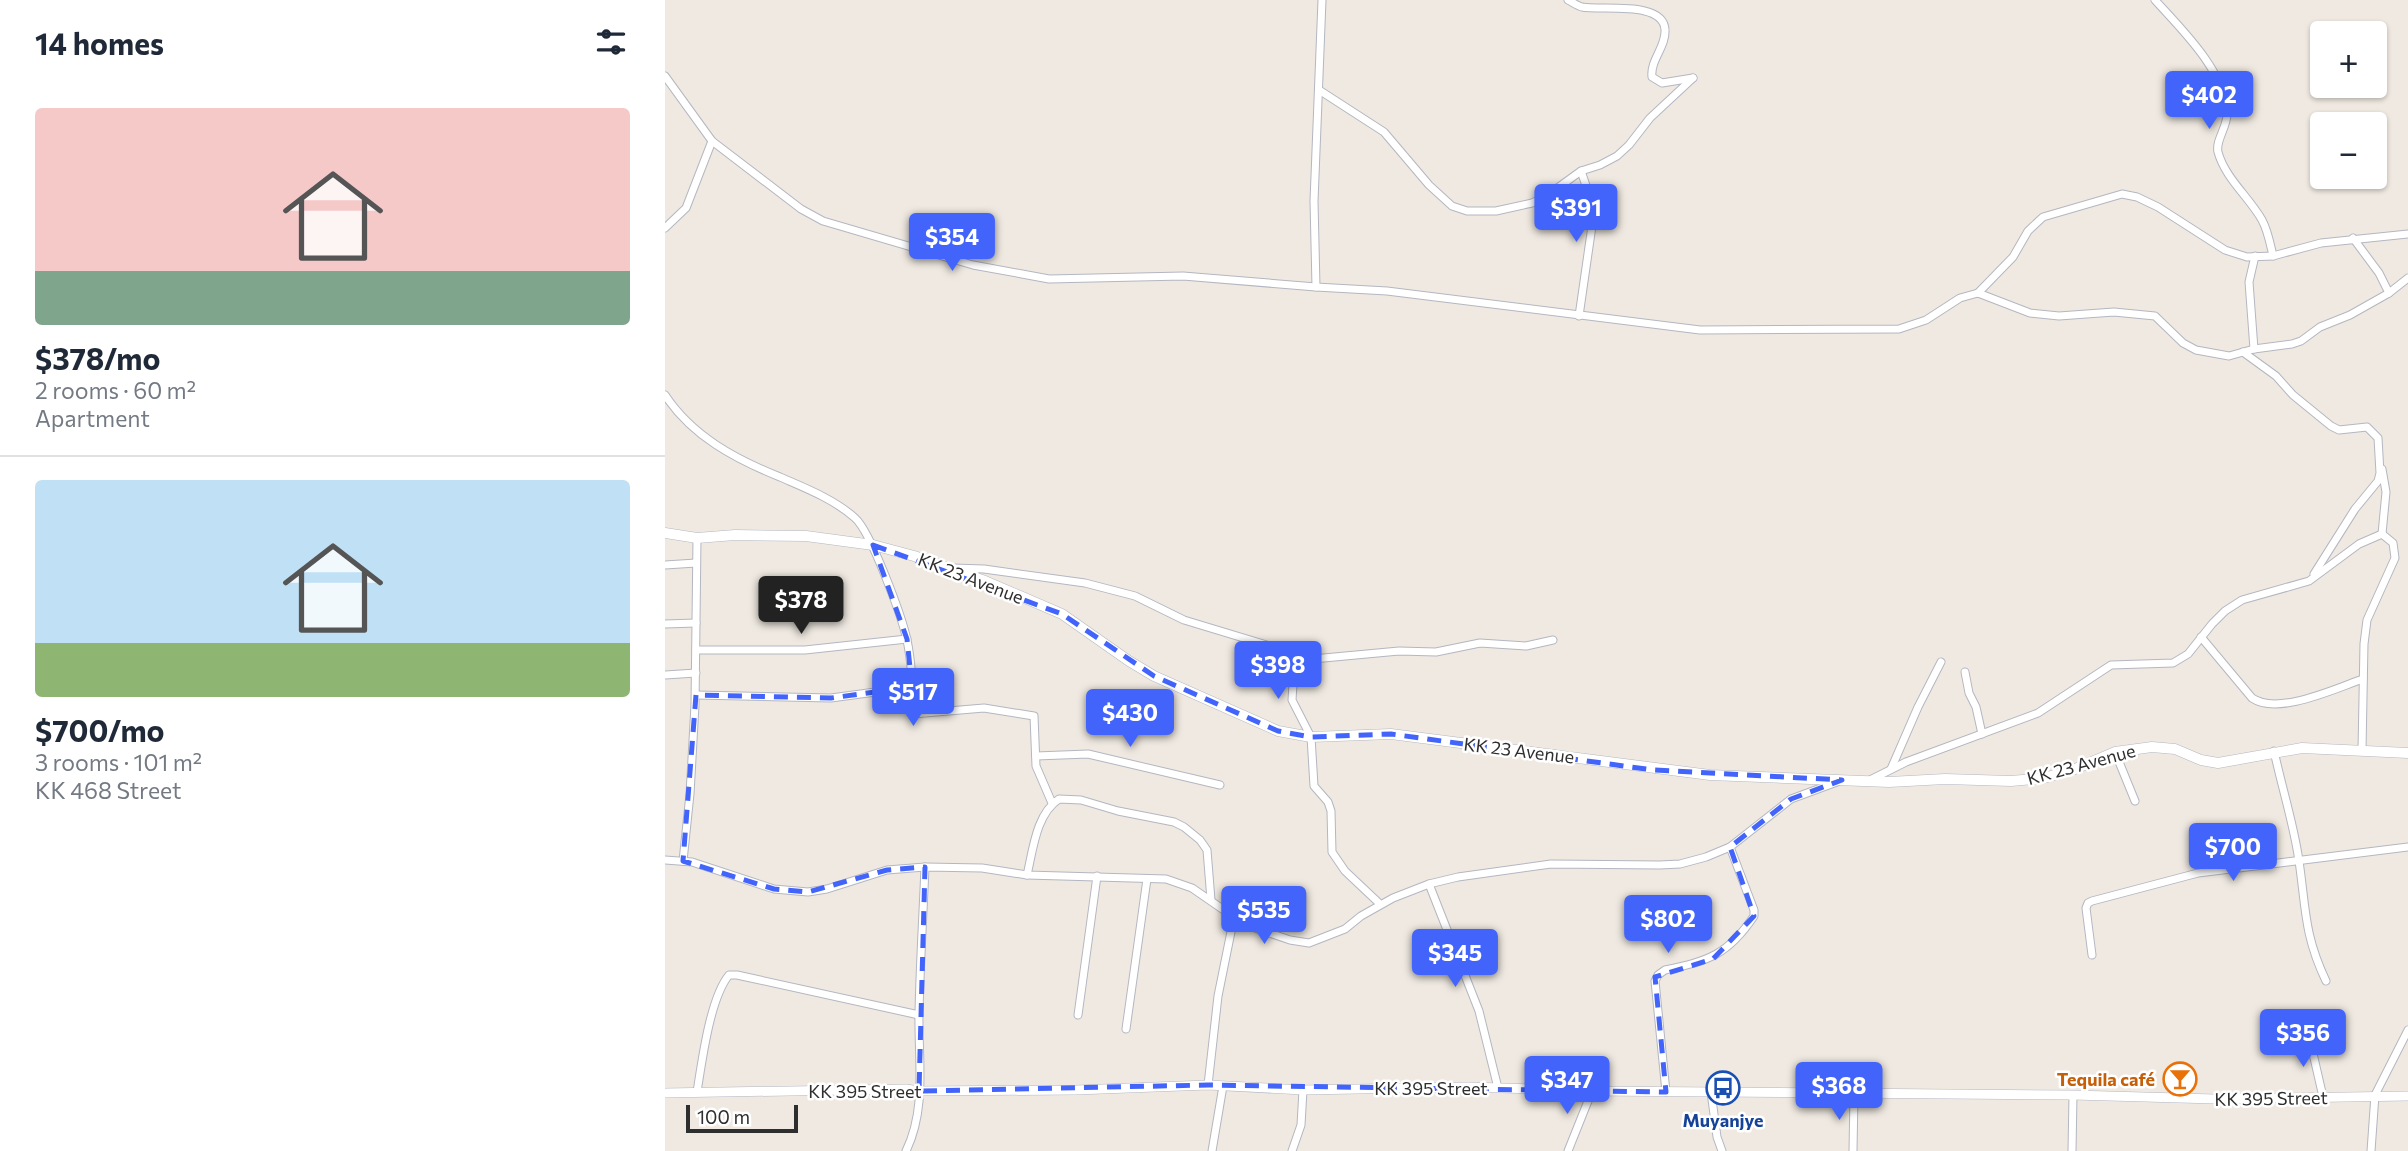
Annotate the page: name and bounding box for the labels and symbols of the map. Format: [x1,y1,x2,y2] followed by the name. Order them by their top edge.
[2168,72,2250,131] pin: $402
[1535,184,1617,244] pin: $391
[911,214,993,273] pin: $354
[915,548,1027,608] street label: KK 23 Avenue
[760,576,842,636] pin: $378
[1237,642,1319,701] pin: $398
[872,668,954,728] pin: $517
[1089,690,1171,749] pin: $430
[1462,732,1576,768] street label: KK 23 Avenue
[2024,739,2138,789] street label: KK 23 Avenue
[2192,824,2274,883] pin: $700
[1223,886,1305,946] pin: $535
[1627,895,1709,955] pin: $802
[1414,930,1496,989] pin: $345
[2262,1010,2344,1069] pin: $356
[1526,1056,1608,1116] pin: $347
[2161,1060,2199,1098] bar icon: Tequila café
[1798,1062,1880,1122] pin: $368
[2057,1068,2155,1090] place label: Tequila café
[1704,1069,1742,1107] bus stop icon: Muyanjye
[1374,1077,1488,1099] street label: KK 395 Street
[808,1080,922,1102] street label: KK 395 Street
[2214,1086,2328,1110] street label: KK 395 Street
[686,1102,798,1134] scale bar
[1682,1109,1764,1131] place label: Muyanjye

